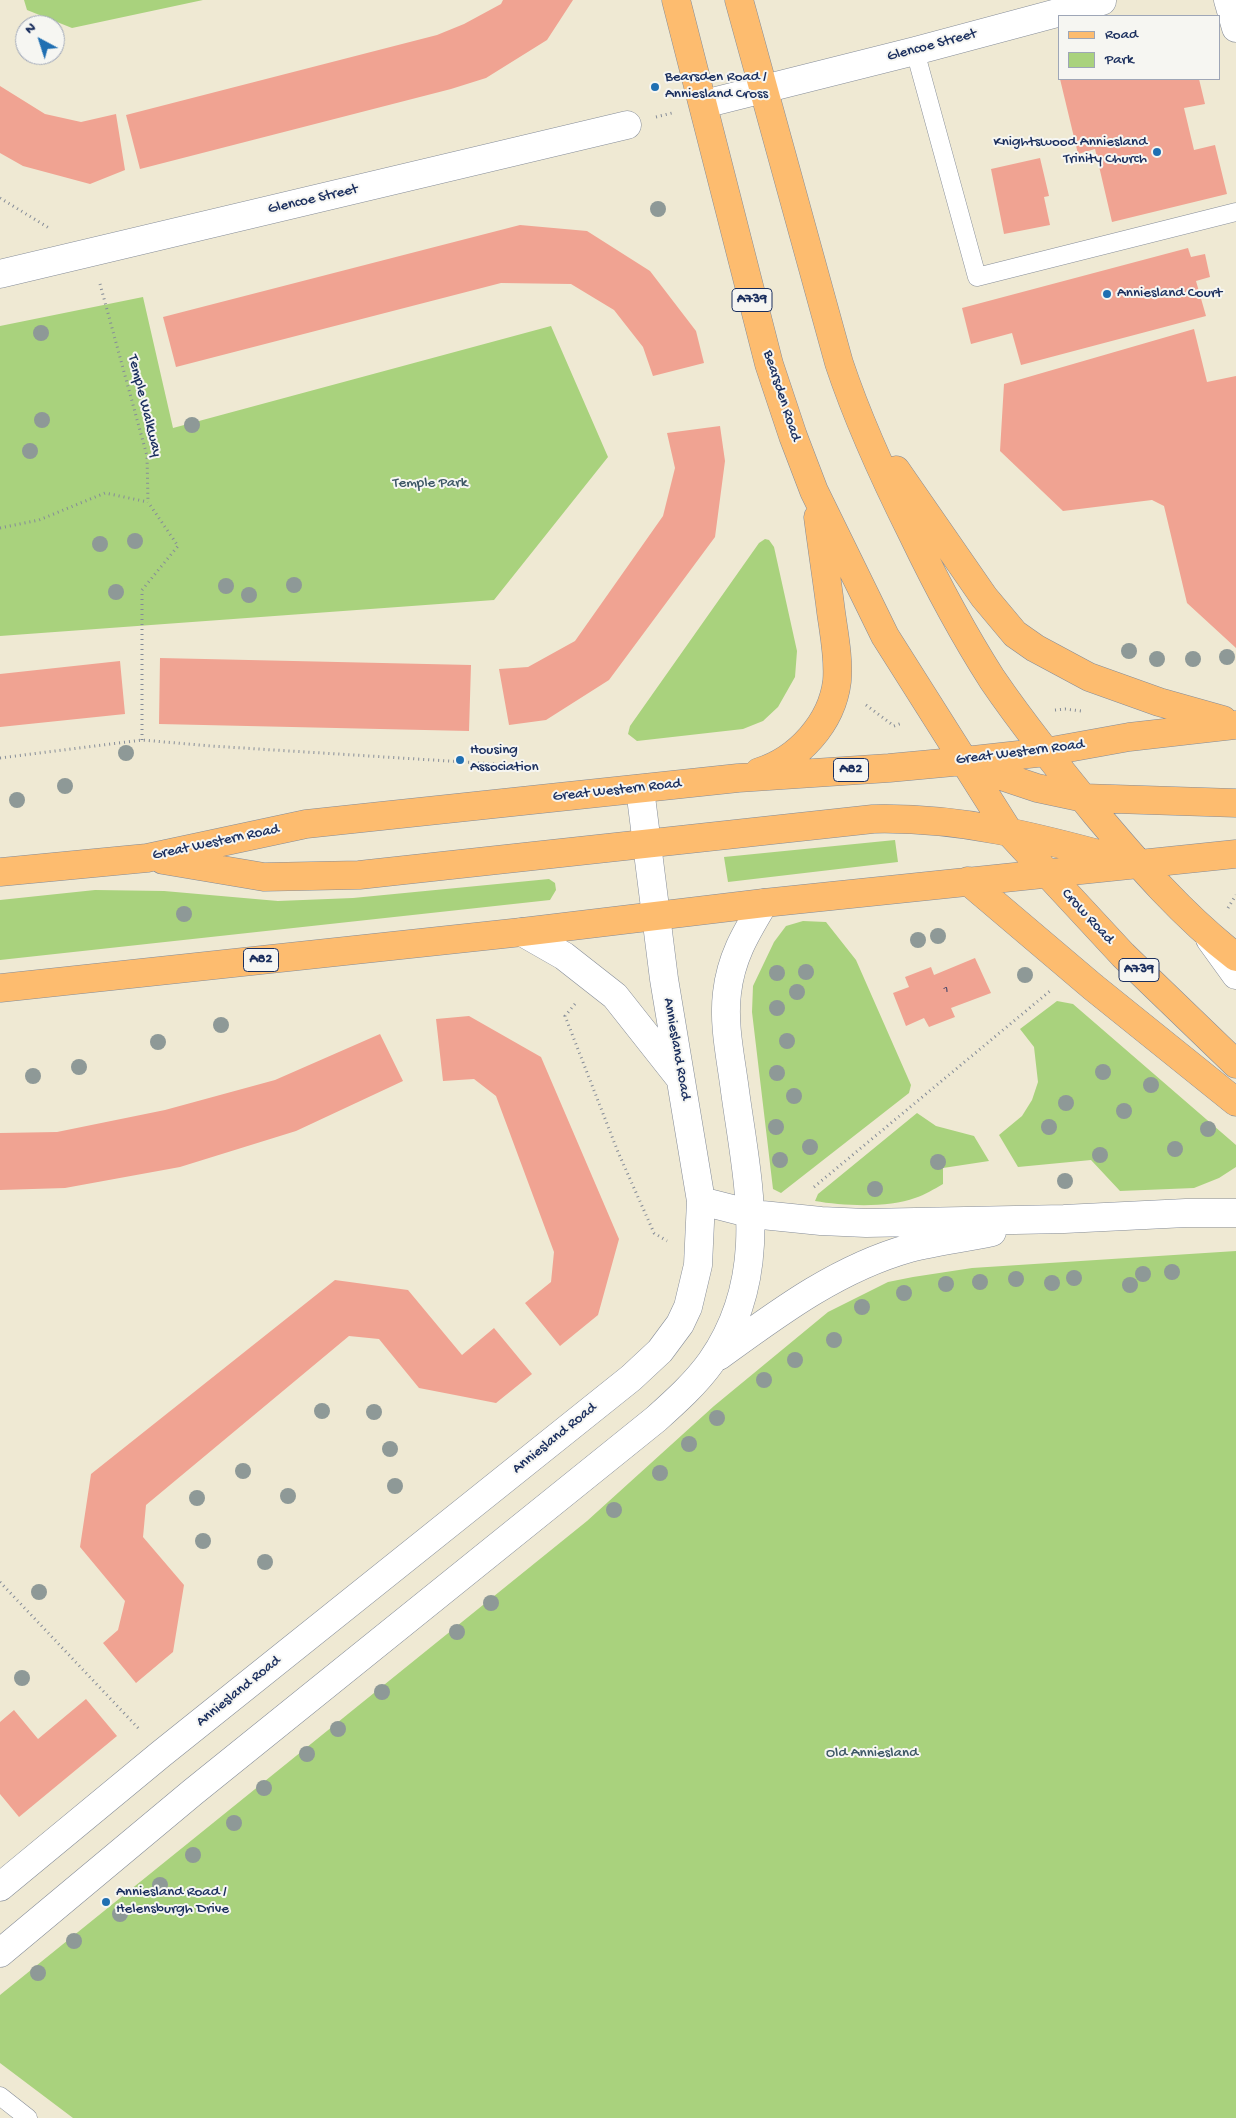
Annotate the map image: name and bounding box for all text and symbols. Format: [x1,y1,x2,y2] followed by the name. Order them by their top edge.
[15,15,65,65] north arrow
[1058,15,1221,80] legend
[22,19,40,38] text: N
[885,25,979,67] street label: Glencoe Street
[1105,26,1138,44] text: Road
[1105,51,1134,69] text: Park
[665,69,768,104] place label: Bearsden Road / Anniesland Cross
[649,81,661,93] marker: Bearsden Road / Anniesland Cross
[993,134,1147,169] place label: Knightswood Anniesland Trinity Church
[1151,146,1163,158] marker: Knightswood Anniesland Trinity Church
[266,181,360,219] street label: Glencoe Street
[1117,285,1222,303] place label: Anniesland Court
[732,288,772,312] road number: A739
[1101,288,1113,300] marker: Anniesland Court
[758,348,804,444] street label: Bearsden Road
[123,353,165,459] street label: Temple Walkway
[393,475,467,493] park label: Temple Park
[955,736,1085,770] street label: Great Western Road
[470,742,539,777] place label: Housing Association
[454,754,466,766] marker: Housing Association
[834,758,868,782] road number: A82
[552,775,682,807] street label: Great Western Road
[151,821,281,865] street label: Great Western Road
[1057,886,1117,948] street label: Crow Road
[244,948,278,972] road number: A82
[1119,958,1159,982] road number: A739
[944,983,948,997] house number: 1
[658,996,694,1102] street label: Anniesland Road
[509,1399,601,1479] street label: Anniesland Road
[193,1652,285,1732] street label: Anniesland Road
[826,1745,918,1763] park label: Old Anniesland
[116,1884,229,1919] place label: Anniesland Road / Helensburgh Drive
[100,1896,112,1908] marker: Anniesland Road / Helensburgh Drive

